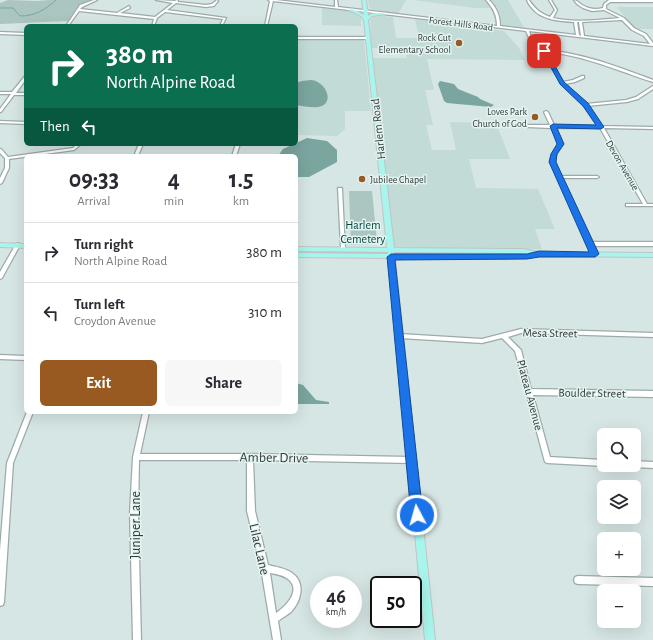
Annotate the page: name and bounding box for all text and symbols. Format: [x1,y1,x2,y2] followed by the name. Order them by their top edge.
[428,15,494,33] street label: Forest Hills Road
[379,33,452,55] place label: Rock Cut Elementary School
[527,34,561,68] pin
[454,38,464,48] marker: Rock Cut Elementary School
[40,40,92,92] icon: right
[533,40,555,62] icon: arrive
[106,41,173,69] text: 380 m
[106,74,235,92] text: North Alpine Road
[369,98,387,160] street label: Harlem Road
[472,107,527,129] place label: Loves Park Church of God
[530,112,540,122] marker: Loves Park Church of God
[78,116,100,138] icon: left
[40,119,70,134] text: Then
[604,139,641,193] street label: Devon Avenue
[69,168,119,192] text: 09:33
[168,168,180,192] text: 4
[229,168,253,192] text: 1.5
[357,174,367,184] marker: Jubilee Chapel
[370,175,426,185] place label: Jubilee Chapel
[77,195,111,208] text: Arrival
[164,195,184,208] text: min
[233,195,249,208] text: km
[340,219,386,246] park label: Harlem Cemetery
[74,237,133,252] text: Turn right
[40,242,62,264] icon: right
[246,245,282,260] text: 380 m
[74,255,167,268] text: North Alpine Road
[74,297,125,312] text: Turn left
[40,302,62,324] icon: left
[248,305,282,320] text: 310 m
[74,315,156,328] text: Croydon Avenue
[522,327,578,339] street label: Mesa Street
[515,358,545,432] street label: Plateau Avenue
[40,360,157,406] button: Exit
[165,360,282,406] button: Share
[558,386,626,400] street label: Boulder Street
[597,428,641,628] map controls
[597,428,641,472] button: search
[239,450,308,466] street label: Amber Drive
[597,480,641,524] button: layers
[129,491,143,559] street label: Juniper Lane
[396,494,438,536] position arrow
[246,522,272,576] street label: Lilac Lane
[597,532,641,576] button: +
[370,576,422,628] speed limit sign: 50
[597,584,641,628] button: −
[326,587,346,607] text: 46
[326,607,346,617] text: km/h

